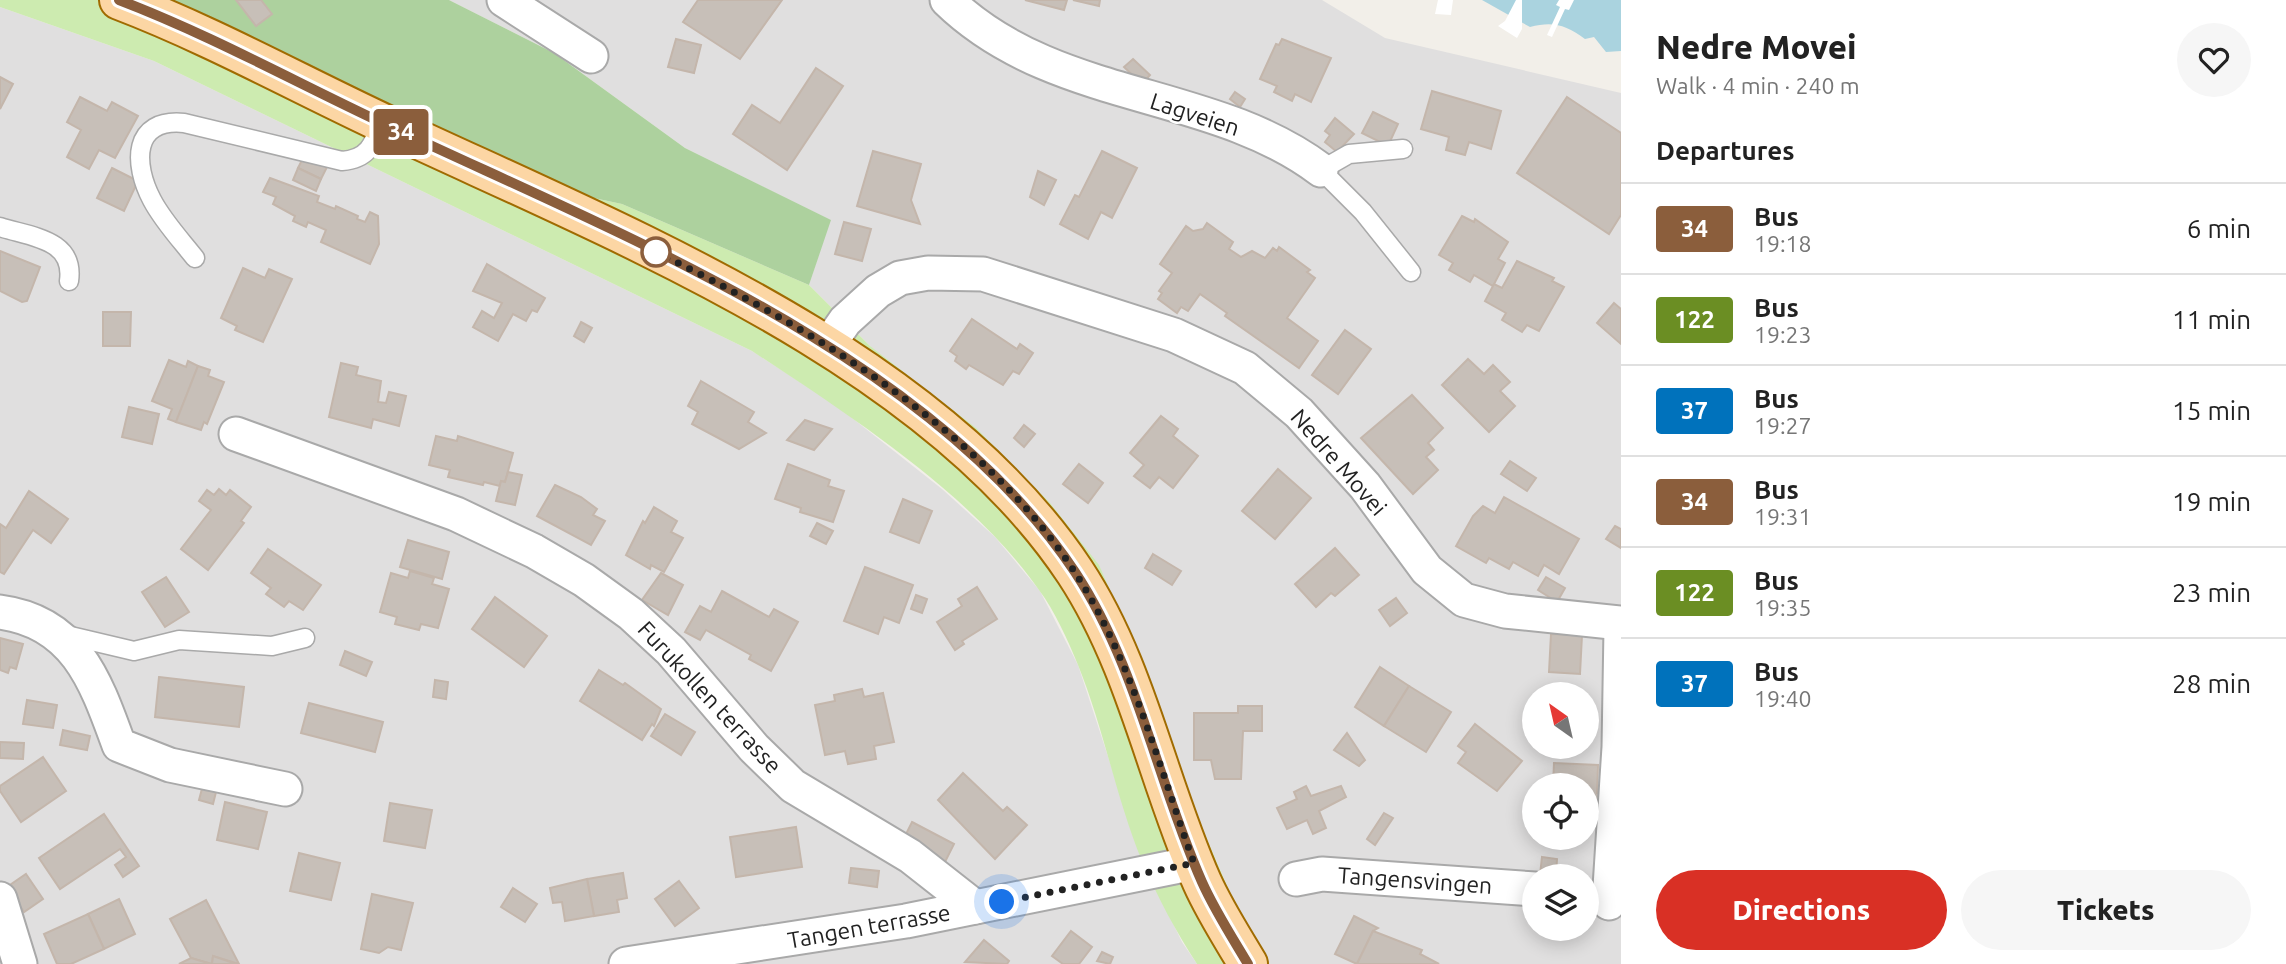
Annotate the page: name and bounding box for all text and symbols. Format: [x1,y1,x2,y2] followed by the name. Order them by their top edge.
[2177,23,2251,97] button: heart
[1656,28,1857,65] text: Nedre Movei
[1656,73,1860,98] text: Walk · 4 min · 240 m
[1147,88,1243,140] street label: Lagveien
[370,109,432,155] line badge: 34
[387,118,415,145] text: 34
[1656,136,1794,165] text: Departures
[1754,202,1799,231] text: Bus
[2187,214,2251,243] text: 6 min
[1681,215,1708,242] text: 34
[1754,231,1812,256] text: 19:18
[641,237,671,267] unlabelled marker
[1754,293,1799,322] text: Bus
[2172,305,2251,334] text: 11 min
[1674,306,1715,333] text: 122
[1754,322,1812,347] text: 19:23
[1754,384,1799,413] text: Bus
[2172,396,2251,425] text: 15 min
[1681,397,1708,424] text: 37
[1286,404,1392,520] street label: Nedre Movei
[1754,413,1812,438] text: 19:27
[1754,475,1799,504] text: Bus
[2172,487,2251,516] text: 19 min
[1681,488,1708,515] text: 34
[1754,504,1812,529] text: 19:31
[1754,566,1799,595] text: Bus
[2172,578,2251,607] text: 23 min
[1674,579,1715,606] text: 122
[1754,595,1812,620] text: 19:35
[633,616,787,778] street label: Furukollen terrasse
[1754,657,1799,686] text: Bus
[2172,669,2251,698] text: 28 min
[1681,670,1708,697] text: 37
[1522,682,1600,760] north arrow
[1522,682,1599,941] map controls
[1754,686,1812,711] text: 19:40
[1522,773,1599,850] button: locate
[1337,862,1493,898] street label: Tangensvingen
[1522,864,1599,941] button: layers
[1656,870,1947,950] button: Directions
[1961,870,2251,950] button: Tickets
[984,884,1019,919] your location
[786,899,952,953] street label: Tangen terrasse

